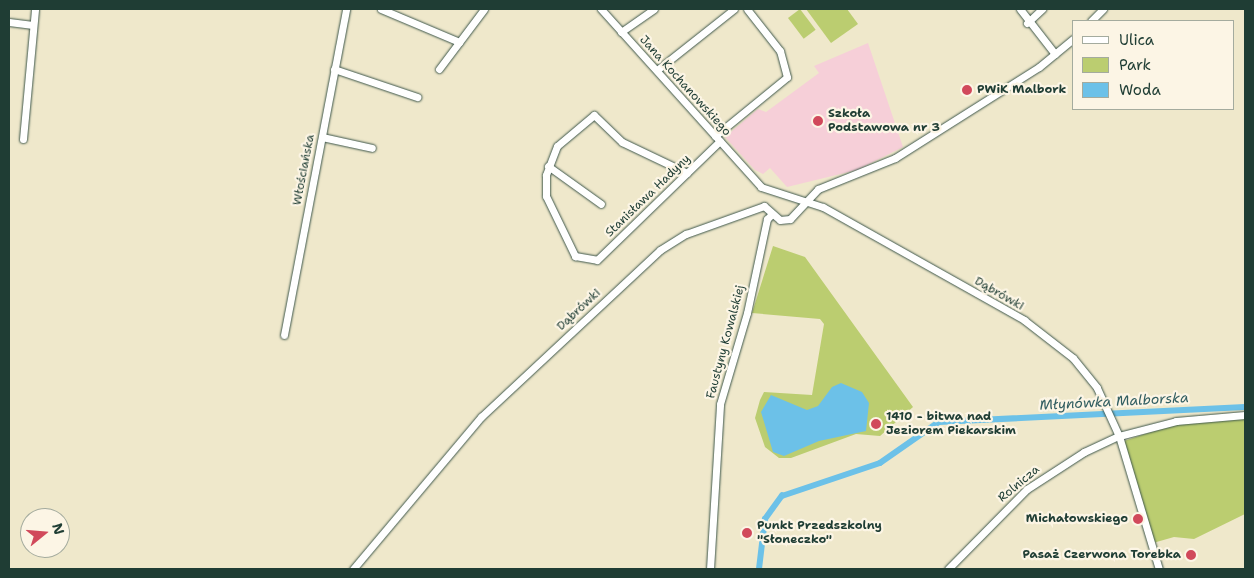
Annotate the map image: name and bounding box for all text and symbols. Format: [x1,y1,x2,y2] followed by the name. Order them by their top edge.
[1072,20,1234,110] legend
[1119,30,1154,50] text: Ulica
[636,33,734,139] street label: Jana Kochanowskiego
[1119,55,1151,75] text: Park
[1119,80,1161,100] text: Woda
[977,83,1066,97] place label: PWiK Malbork
[961,84,973,96] marker: PWiK Malbork
[828,107,940,135] place label: Szkoła Podstawowa nr 3
[812,115,824,127] marker: Szkoła Podstawowa nr 3
[290,133,318,207] street label: Włościańska
[602,152,694,240] street label: Stanisława Hadyny
[972,274,1026,314] street label: Dąbrówki
[704,284,748,400] street label: Faustyny Kowalskiej
[554,286,604,334] street label: Dąbrówki
[1039,389,1189,413] water label: Młynówka Malborska
[886,410,1016,438] place label: 1410 - bitwa nad Jeziorem Piekarskim
[870,418,882,430] marker: 1410 - bitwa nad Jeziorem Piekarskim
[995,463,1043,505] street label: Rolnicza
[20,508,70,558] north arrow
[1026,512,1128,526] place label: Michałowskiego
[1132,513,1144,525] marker: Michałowskiego
[757,519,882,547] place label: Punkt Przedszkolny "Słoneczko"
[48,521,69,537] text: N
[741,527,753,539] marker: Punkt Przedszkolny "Słoneczko"
[1023,548,1181,562] place label: Pasaż Czerwona Torebka
[1185,549,1197,561] marker: Pasaż Czerwona Torebka

